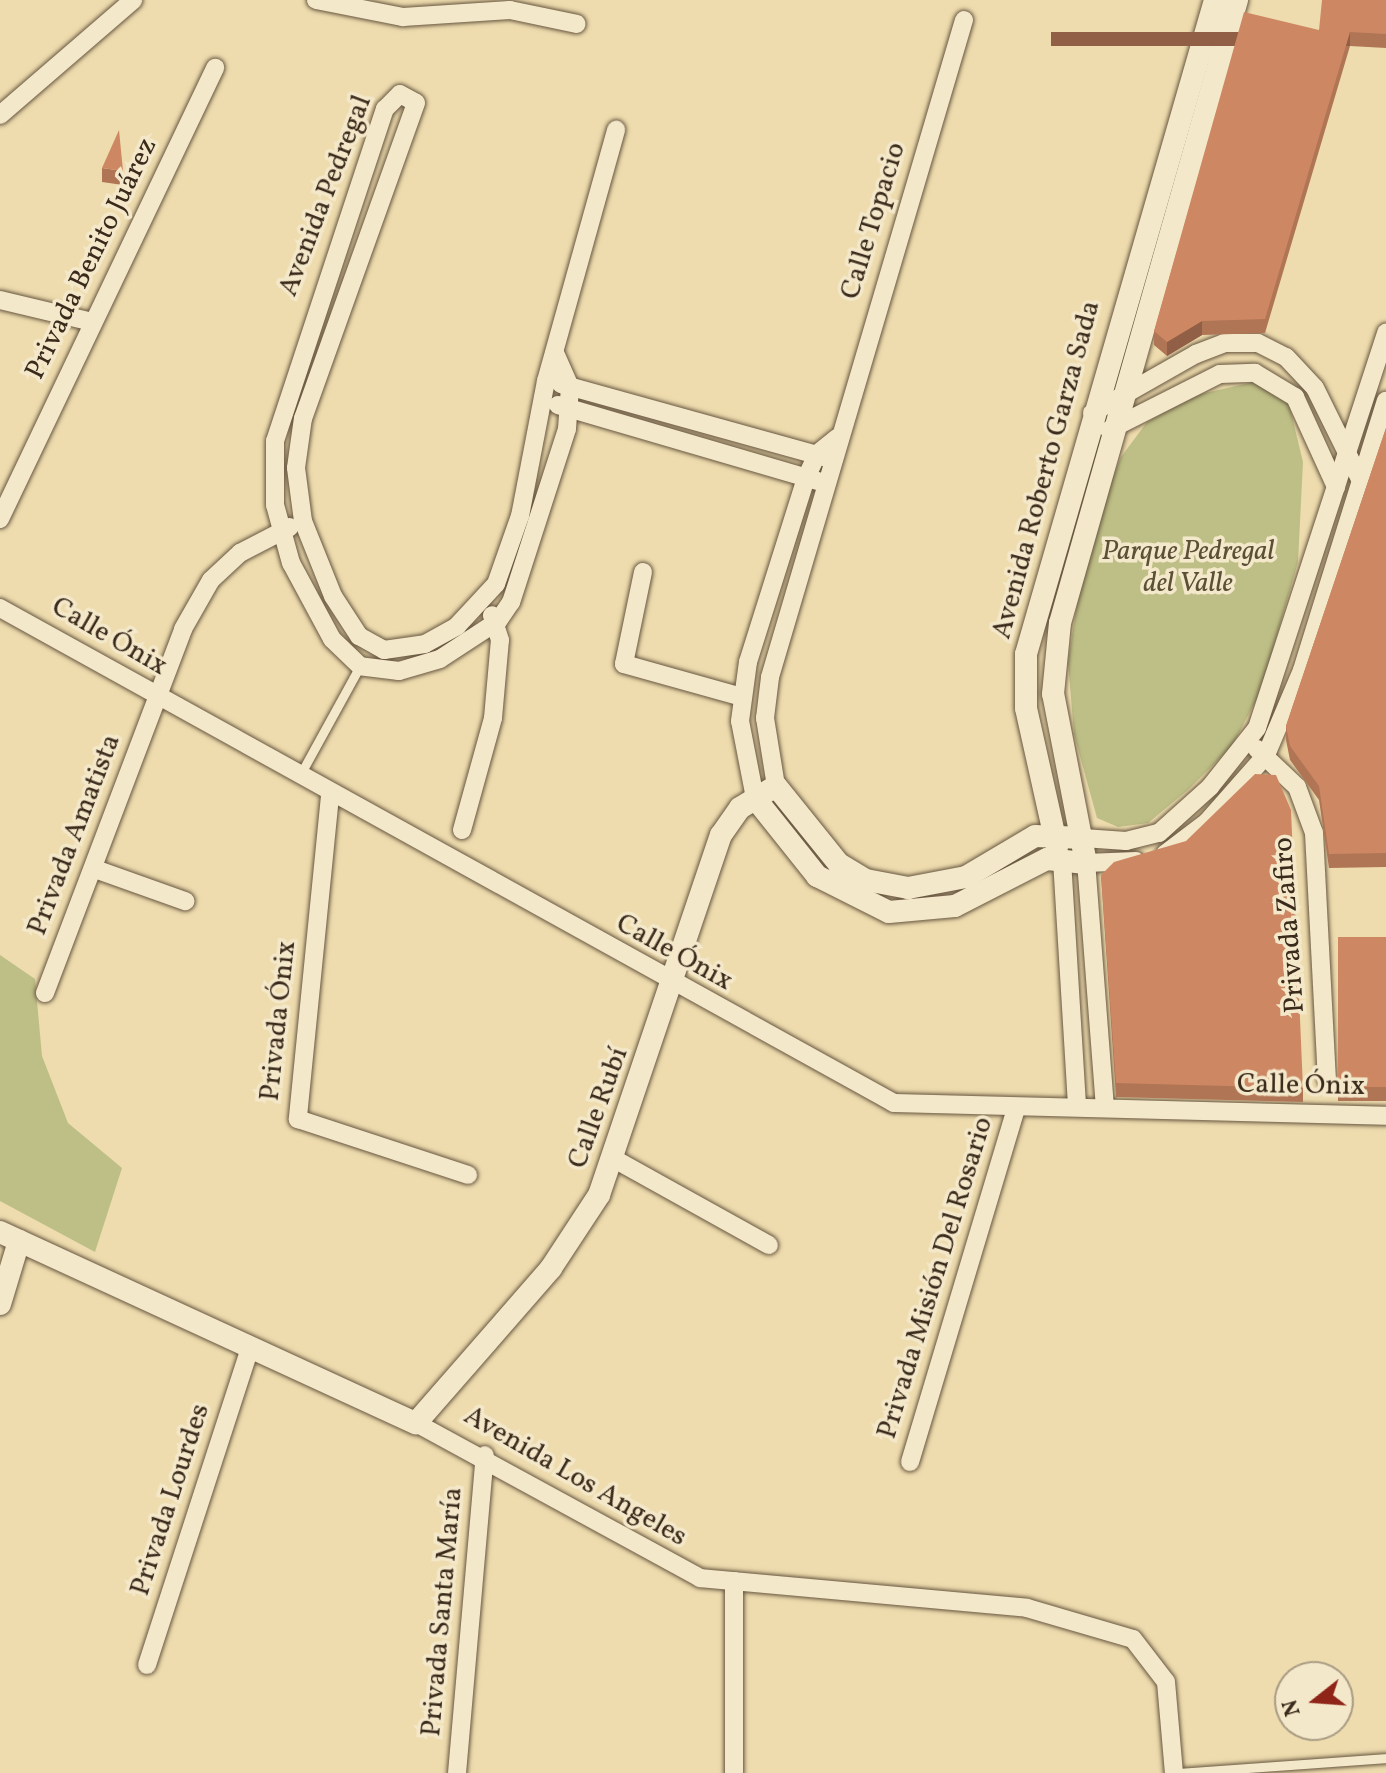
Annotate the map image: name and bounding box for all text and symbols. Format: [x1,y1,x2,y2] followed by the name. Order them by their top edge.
[272,91,380,301] street label: Avenida Pedregal
[19,133,165,385] street label: Privada Benito Juárez
[834,138,914,304] street label: Calle Topacio
[986,297,1108,643] street label: Avenida Roberto Garza Sada
[1101,535,1275,601] park label: Parque Pedregal del Valle
[45,590,173,684] street label: Calle Ónix
[21,730,129,940] street label: Privada Amatista
[1267,836,1313,1014] street label: Privada Zafiro
[610,907,738,999] street label: Calle Ónix
[254,939,304,1103] street label: Privada Ónix
[562,1043,636,1173] street label: Calle Rubí
[1237,1068,1365,1104] street label: Calle Ónix
[871,1113,1001,1443] street label: Privada Misión Del Rosario
[457,1399,693,1555] street label: Avenida Los Angeles
[124,1400,218,1600] street label: Privada Lourdes
[415,1486,471,1738] street label: Privada Santa María
[1274,1661,1354,1741] north arrow
[1275,1695,1310,1720] text: N

